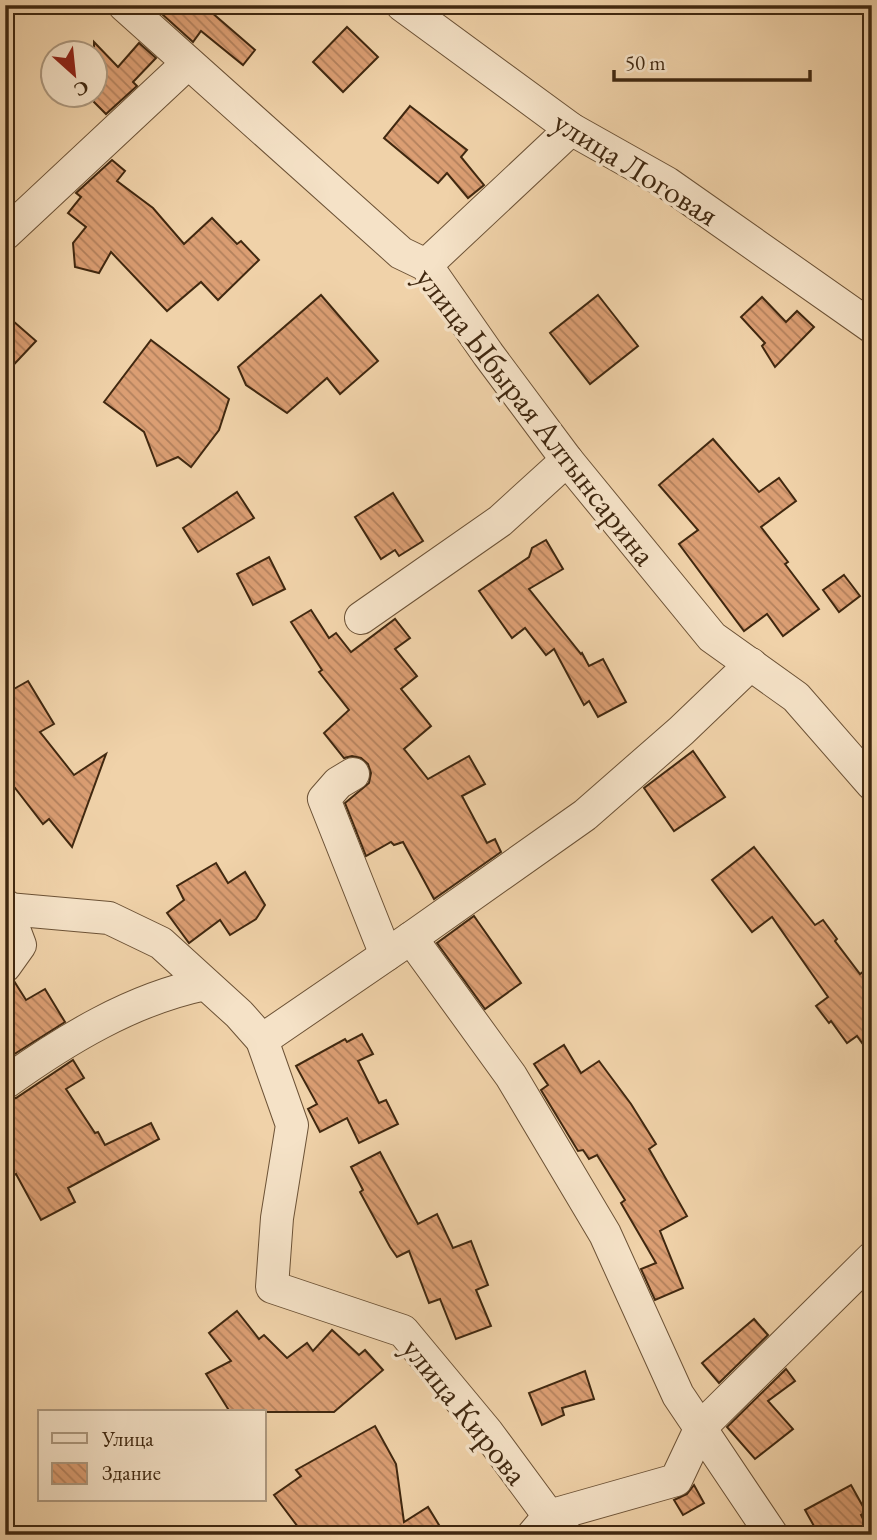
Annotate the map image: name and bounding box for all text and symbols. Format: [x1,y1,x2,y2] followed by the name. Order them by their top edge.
[38,38,108,108] north arrow
[614,38,810,82] scale bar
[625,49,666,76] text: 50 m
[70,75,93,103] text: С
[545,101,727,235] street label: улица Логовая
[406,258,666,574] street label: улица Ыбырая Алтынсарина
[393,1329,537,1494] street label: улица Кирова
[38,1410,266,1502] legend
[101,1425,154,1452] text: Улица
[102,1459,161,1486] text: Здание

